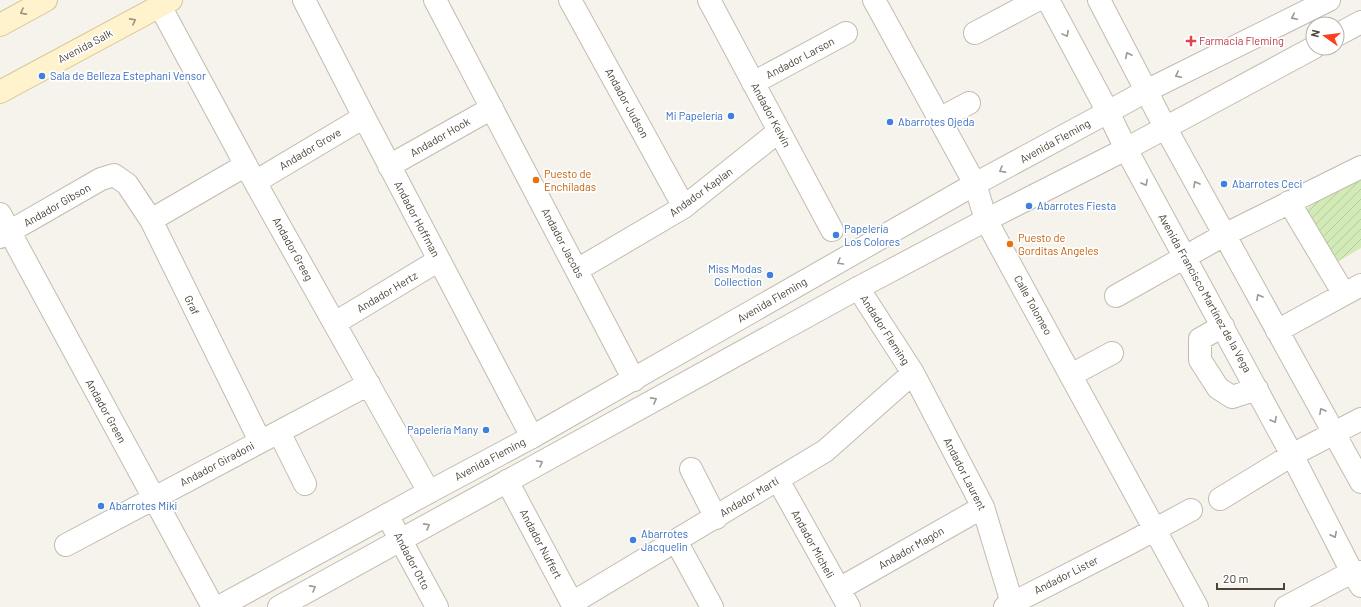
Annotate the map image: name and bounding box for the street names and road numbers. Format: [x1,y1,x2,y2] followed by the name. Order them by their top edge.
[55,26,115,65] street label: Avenida Salk
[763,34,836,81] street label: Andador Larson
[603,66,652,140] street label: Andador Judson
[749,80,794,149] street label: Andador Kelvin
[407,114,472,159] street label: Andador Hook
[1017,116,1092,165] street label: Avenida Fleming
[277,125,343,172] street label: Andador Grove
[667,164,735,219] street label: Andador Kaplan
[392,179,443,259] street label: Andador Hoffman
[21,180,93,229] street label: Andador Gibson
[540,206,587,280] street label: Andador Jacobs
[1156,211,1255,374] street label: Avenida Francisco Martínez de la Vega
[271,215,316,283] street label: Andador Greeg
[354,268,420,315] street label: Andador Hertz
[1012,273,1055,337] street label: Calle Tolomeo
[735,274,809,325] street label: Avenida Fleming
[858,292,913,367] street label: Andador Fleming
[182,293,203,317] street label: Graf
[84,377,129,445] street label: Andador Green
[452,434,527,483] street label: Avenida Fleming
[942,435,989,512] street label: Andador Laurent
[177,438,256,489] street label: Andador Giradoni
[717,474,781,519] street label: Andador Martí
[518,507,565,581] street label: Andador Nuffert
[789,507,838,580] street label: Andador Micheli
[876,524,946,572] street label: Andador Magón
[392,530,433,592] street label: Andador Otto
[1031,553,1100,596] street label: Andador Lister

